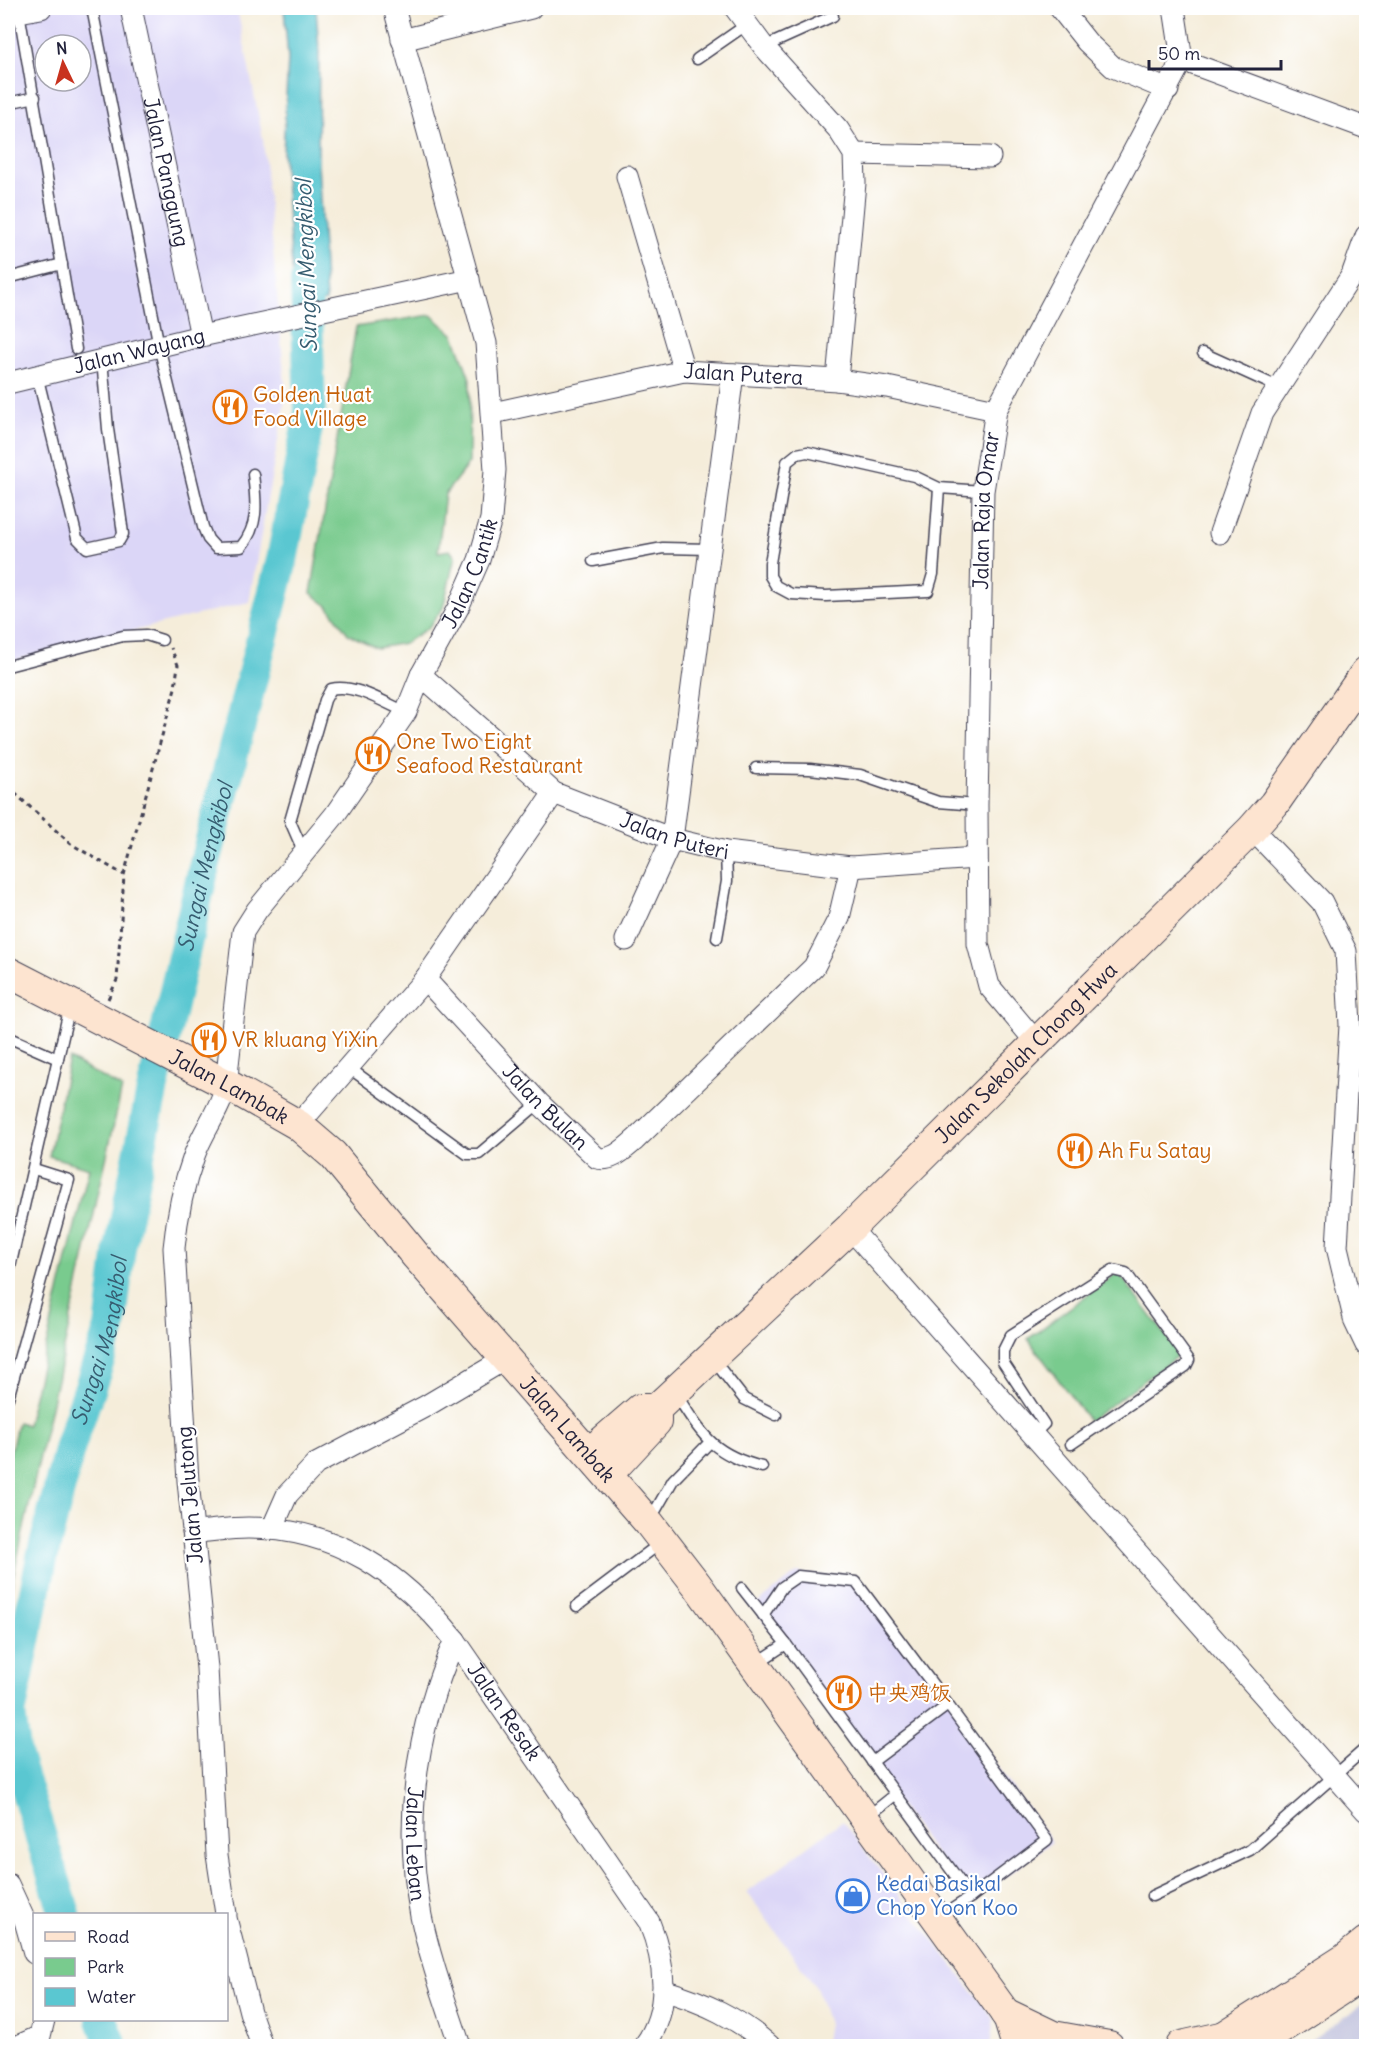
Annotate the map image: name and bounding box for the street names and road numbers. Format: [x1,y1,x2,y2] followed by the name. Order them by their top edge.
[137,95,196,250] street label: Jalan Panggung
[70,322,208,380] street label: Jalan Wayang
[683,357,804,391] street label: Jalan Putera
[967,429,1005,590] street label: Jalan Raja Omar
[435,515,503,633] street label: Jalan Cantik
[616,806,730,865] street label: Jalan Puteri
[929,956,1123,1149] street label: Jalan Sekolah Chong Hwa
[165,1043,294,1130] street label: Jalan Lambak
[497,1058,594,1156] street label: Jalan Bulan
[514,1370,621,1488] street label: Jalan Lambak
[170,1425,209,1565] street label: Jalan Jelutong
[461,1657,548,1765] street label: Jalan Resak
[400,1786,432,1903] street label: Jalan Leban

